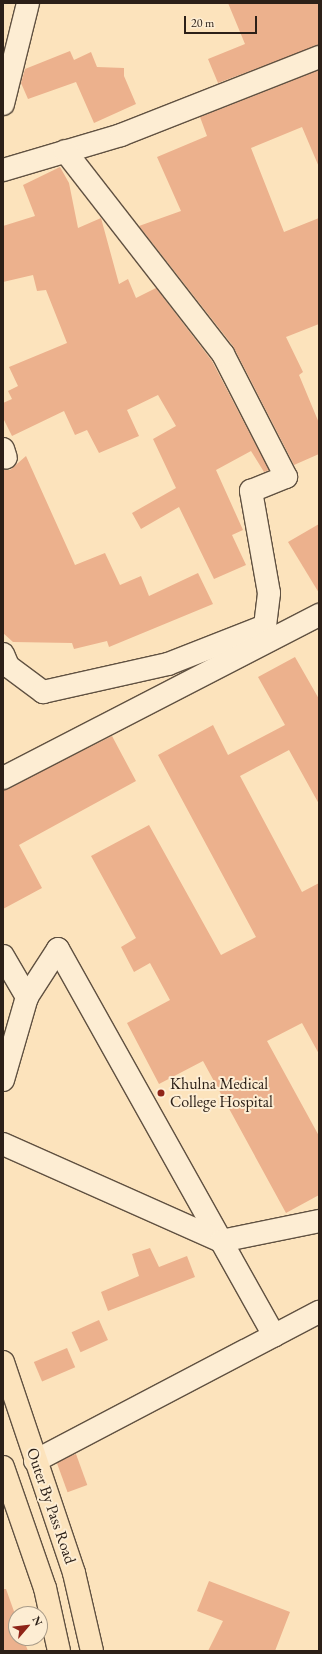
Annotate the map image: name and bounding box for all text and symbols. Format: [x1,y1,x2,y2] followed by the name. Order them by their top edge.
[186,8,259,34] scale bar
[191,15,214,31] text: 20 m
[170,1074,273,1112] place label: Khulna Medical College Hospital
[155,1087,167,1099] marker: Khulna Medical College Hospital
[22,1445,80,1567] street label: Outer By Pass Road
[8,1606,48,1646] north arrow
[29,1614,46,1628] text: N

